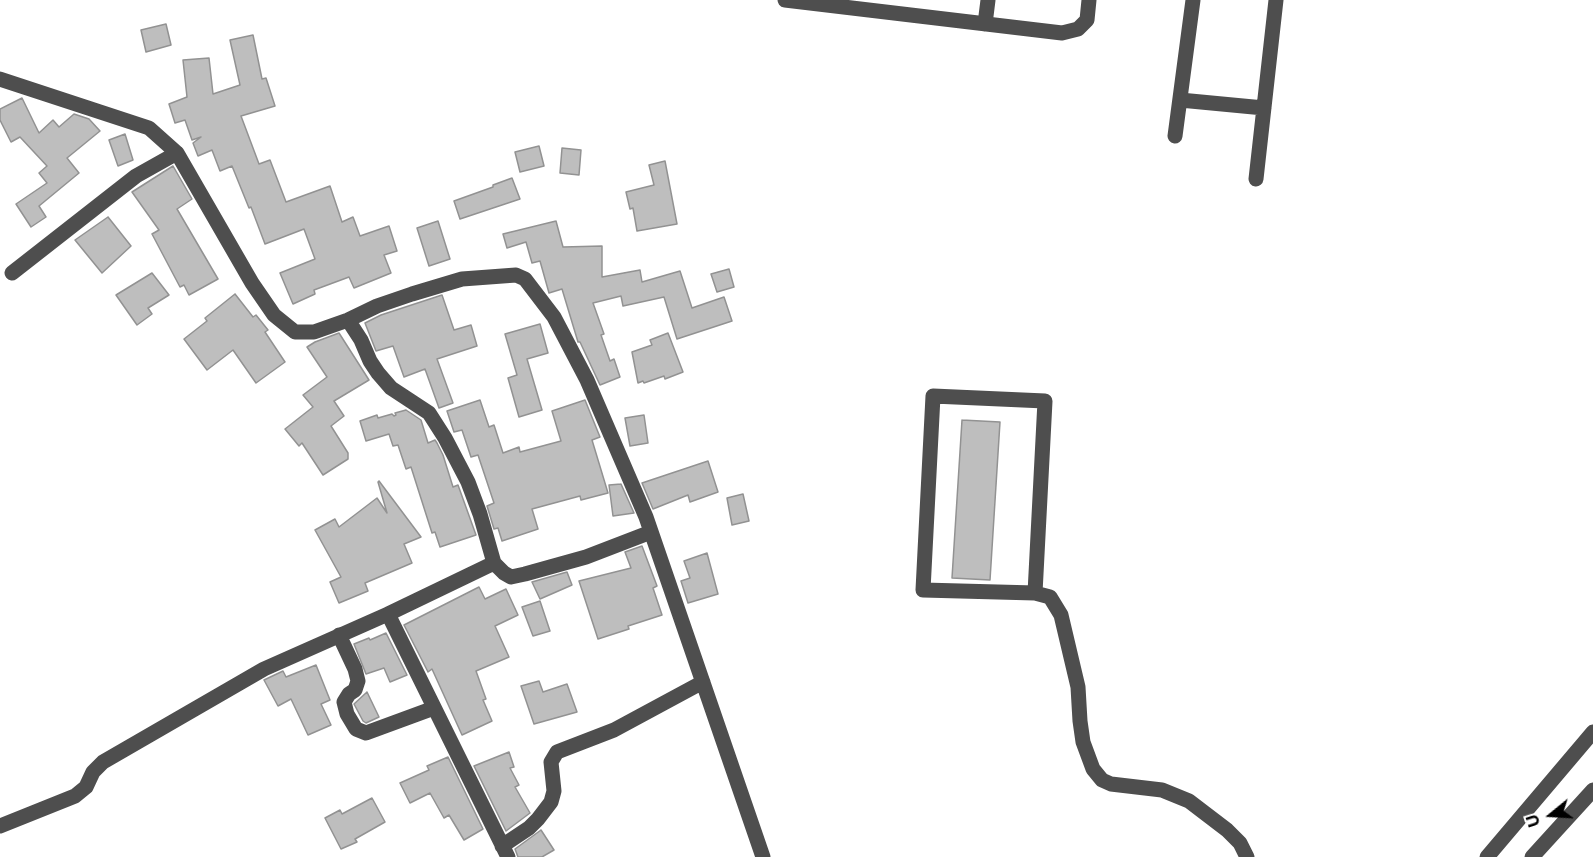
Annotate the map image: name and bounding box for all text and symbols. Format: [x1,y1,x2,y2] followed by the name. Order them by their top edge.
[1521,785,1581,845] north arrow
[1522,812,1544,830] text: U

